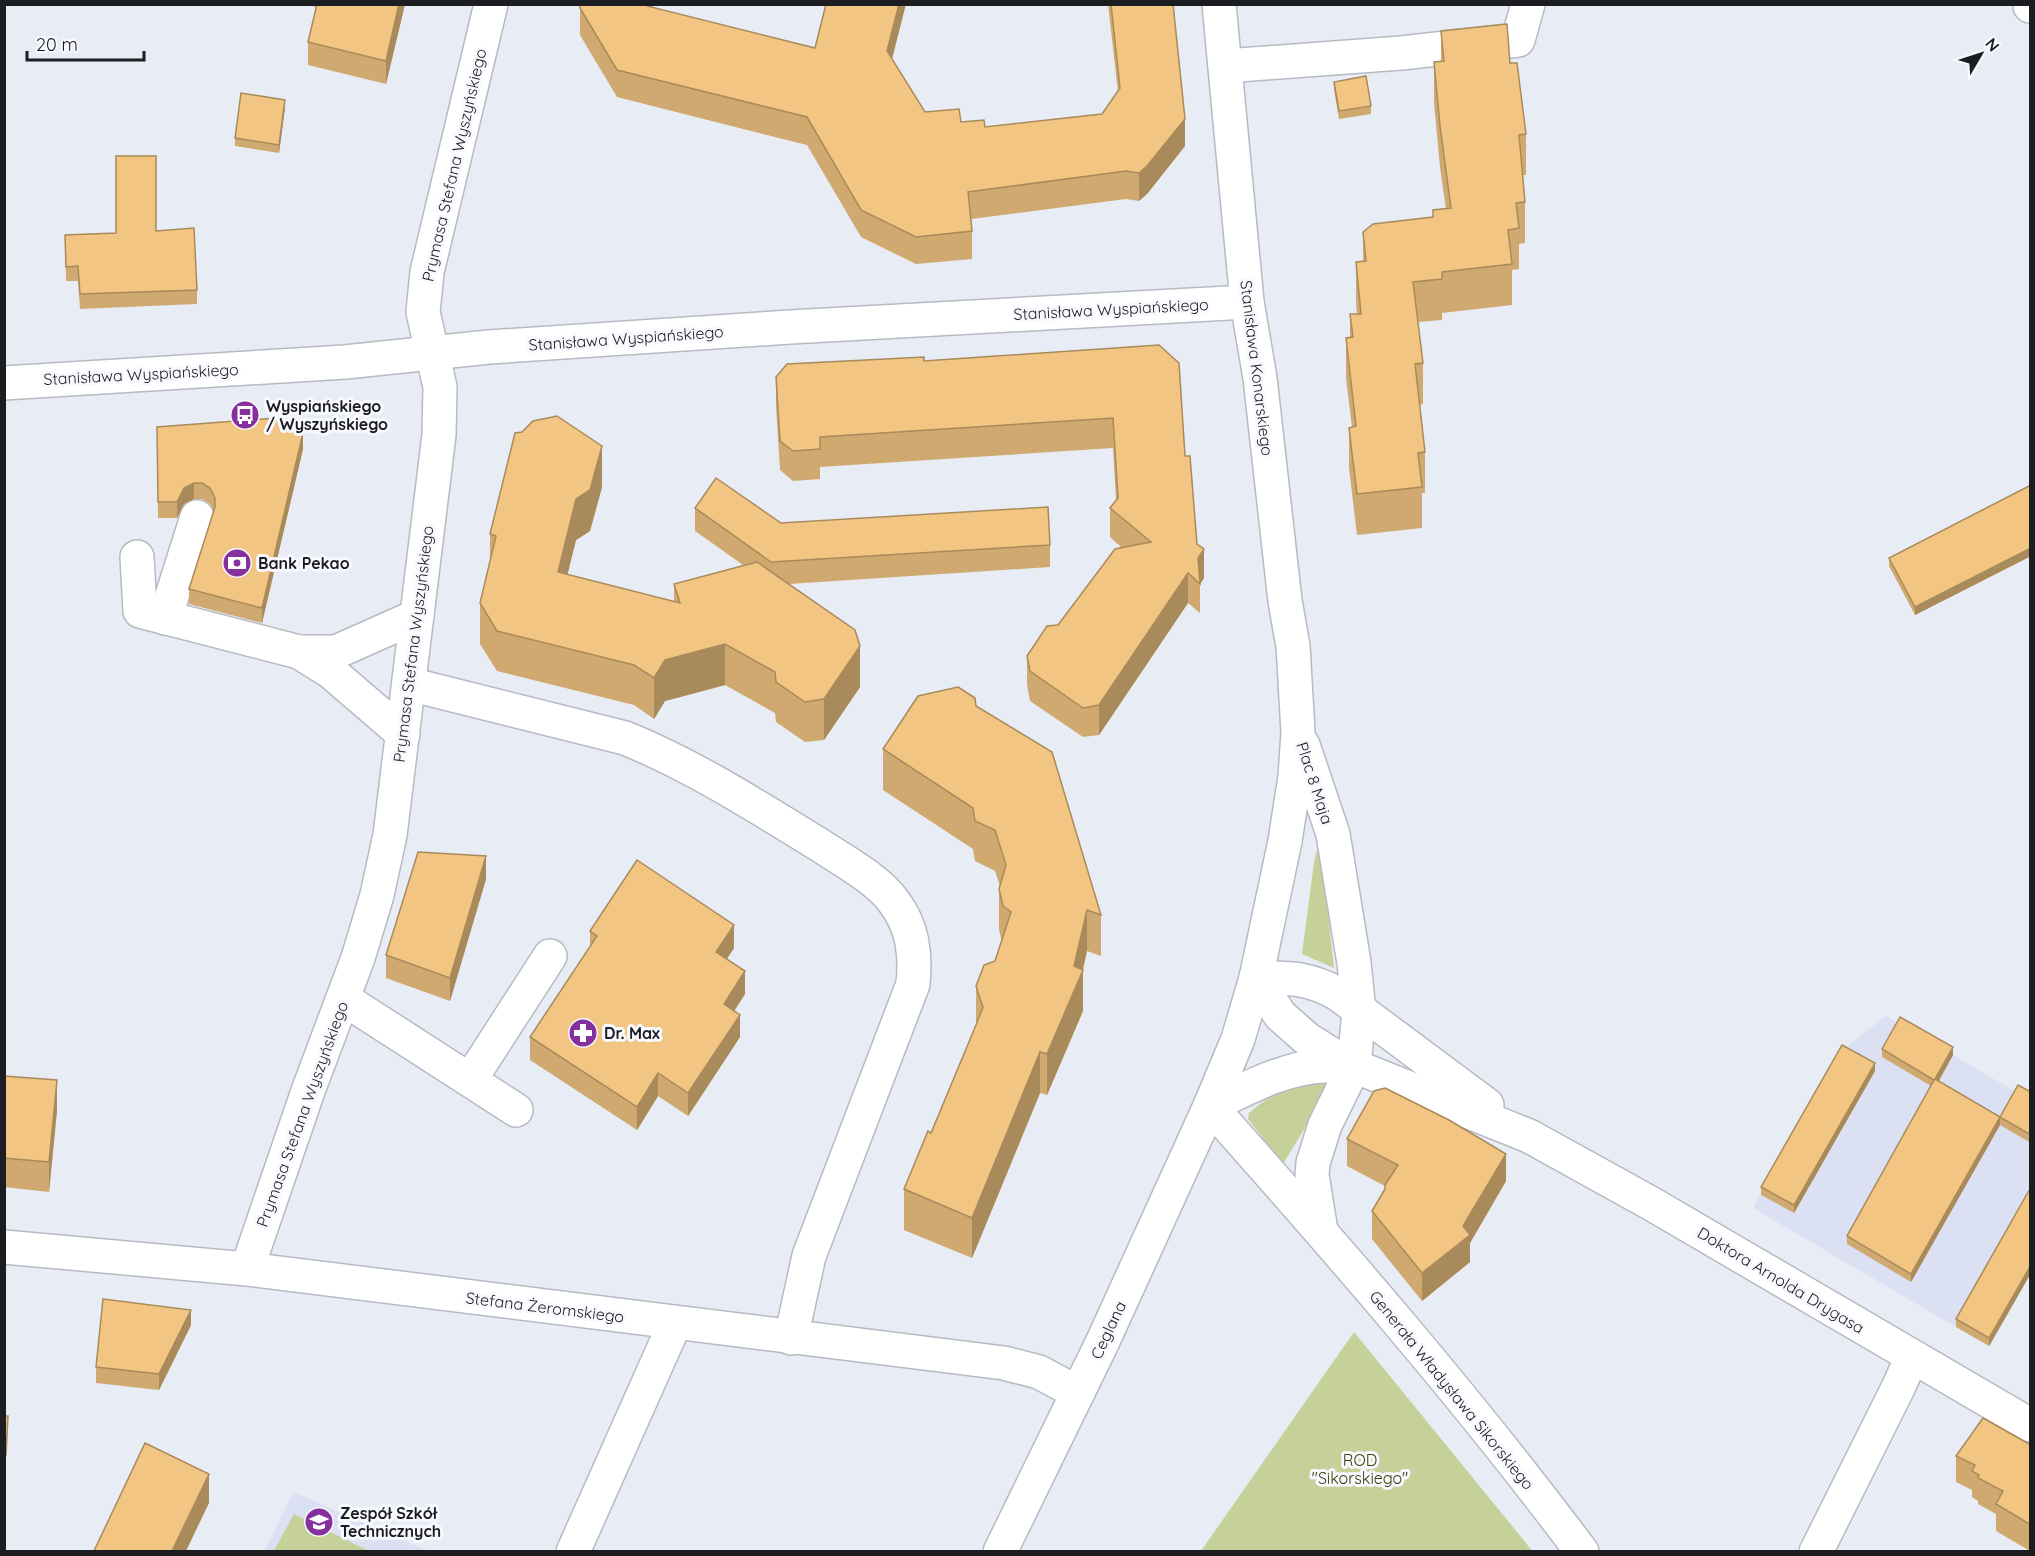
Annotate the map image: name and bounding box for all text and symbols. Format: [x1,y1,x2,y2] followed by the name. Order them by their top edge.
[27,24,144,62] scale bar
[1951,24,2011,84] north arrow
[36,33,78,56] text: 20 m
[1981,34,2004,55] text: N
[417,47,491,283] street label: Prymasa Stefana Wyszyńskiego
[1236,279,1278,457] street label: Stanisława Konarskiego
[1013,294,1209,324] street label: Stanisława Wyspiańskiego
[528,321,724,355] street label: Stanisława Wyspiańskiego
[43,359,239,389] street label: Stanisława Wyspiańskiego
[266,396,388,434] place label: Wyspiańskiego / Wyszyńskiego
[229,399,261,431] bus stop icon: Wyspiańskiego / Wyszyńskiego
[389,524,437,764] street label: Prymasa Stefana Wyszyńskiego
[221,547,253,579] bank icon: Bank Pekao
[258,553,350,573] place label: Bank Pekao
[1292,739,1338,827] street label: Plac 8 Maja
[252,998,352,1230] street label: Prymasa Stefana Wyszyńskiego
[567,1017,599,1049] pharmacy icon: Dr. Max
[604,1023,660,1043] place label: Dr. Max
[1694,1222,1868,1338] street label: Doktora Arnolda Drygasa
[1365,1286,1539,1494] street label: Generała Władysława Sikorskiego
[465,1287,625,1327] street label: Stefana Żeromskiego
[1086,1298,1130,1362] street label: Ceglana
[1312,1450,1408,1488] park label: ROD "Sikorskiego"
[340,1503,441,1541] place label: Zespół Szkół Technicznych
[303,1506,335,1538] school or university icon: Zespół Szkół Technicznych

